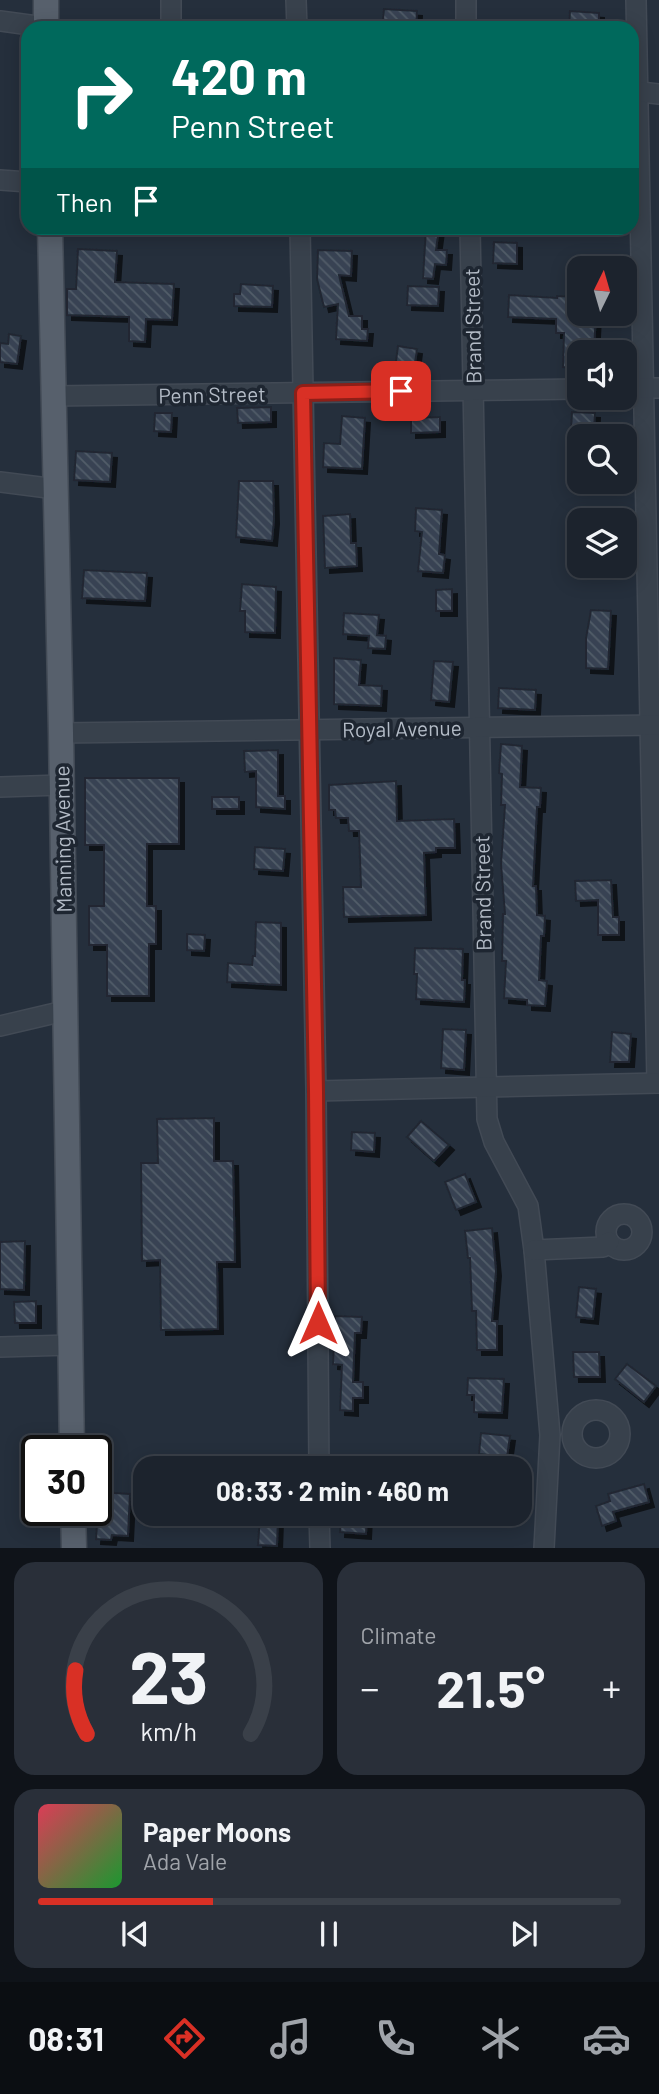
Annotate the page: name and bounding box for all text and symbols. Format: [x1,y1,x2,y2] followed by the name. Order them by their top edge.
[171,46,307,105] text: 420 m
[56,49,147,140] icon: right
[171,106,335,144] text: Penn Street
[127,182,165,220] icon: arrive
[56,186,113,217] text: Then
[567,256,637,326] north arrow
[567,256,637,578] map controls
[458,268,486,384] street label: Brand Street
[567,340,637,410] button: sound
[371,361,431,421] pin
[382,372,420,410] icon: arrive
[158,381,266,407] street label: Penn Street
[567,424,637,494] button: search
[567,508,637,578] button: layers
[342,714,462,742] street label: Royal Avenue
[48,765,76,913] street label: Manning Avenue
[468,835,496,951] street label: Brand Street
[281,1286,355,1360] position arrow
[21,1435,112,1526] speed limit sign: 30
[216,1475,449,1506] text: 08:33 · 2 min · 460 m
[361,1621,437,1649] text: Climate
[129,1632,208,1720] text: 23
[436,1656,545,1718] text: 21.5°
[361,1664,380,1710] text: −
[602,1664,621,1710] text: +
[140,1716,197,1746] text: km/h
[143,1816,291,1847] text: Paper Moons
[143,1847,227,1875] text: Ada Vale
[116,1915,154,1953] icon: previous
[310,1915,348,1953] icon: pause
[505,1915,543,1953] icon: next
[160,2014,209,2063] icon: directions
[266,2014,315,2063] icon: music
[371,2014,420,2063] icon: phone
[476,2014,525,2063] icon: climate
[582,2014,631,2063] icon: car
[28,2019,104,2057] text: 08:31

